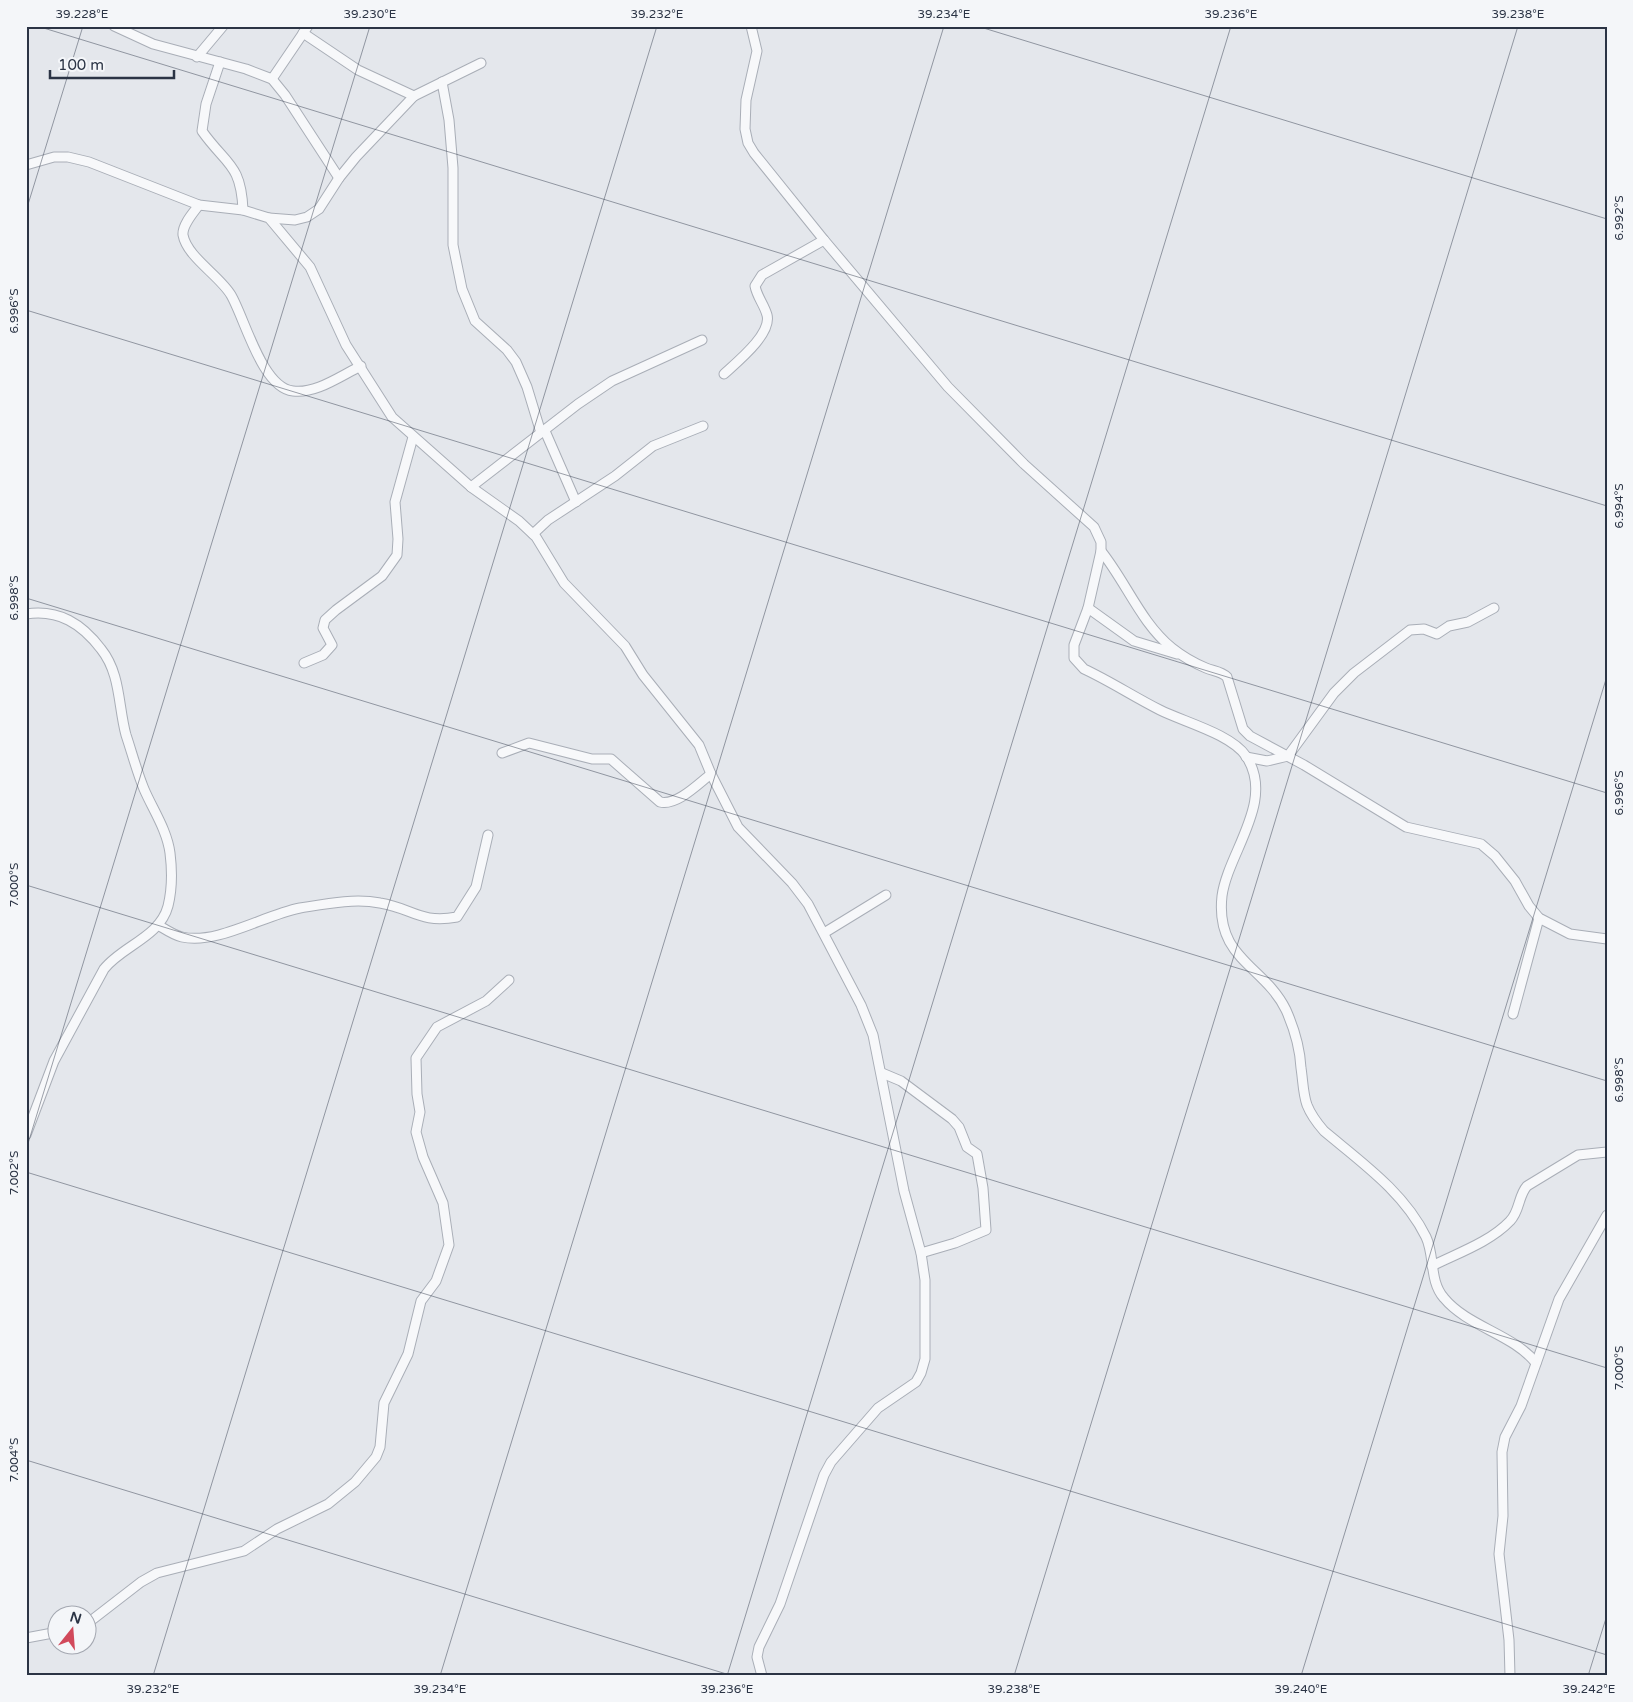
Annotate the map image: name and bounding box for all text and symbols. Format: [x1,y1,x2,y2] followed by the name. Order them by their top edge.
[56,7,109,21] text: 39.228°E
[344,7,397,21] text: 39.230°E
[631,7,684,21] text: 39.232°E
[918,7,971,21] text: 39.234°E
[1205,7,1258,21] text: 39.236°E
[1492,7,1545,21] text: 39.238°E
[50,48,174,80] scale bar
[58,56,104,74] text: 100 m
[1612,195,1626,241] text: 6.992°S
[7,288,21,334] text: 6.996°S
[1612,483,1626,529] text: 6.994°S
[7,575,21,621] text: 6.998°S
[1612,770,1626,816] text: 6.996°S
[7,863,21,907] text: 7.000°S
[1612,1057,1626,1103] text: 6.998°S
[7,1151,21,1195] text: 7.002°S
[1612,1346,1626,1390] text: 7.000°S
[7,1438,21,1482] text: 7.004°S
[48,1604,98,1654] north arrow
[68,1608,84,1628] text: N
[127,1682,180,1696] text: 39.232°E
[414,1682,467,1696] text: 39.234°E
[701,1682,754,1696] text: 39.236°E
[988,1682,1041,1696] text: 39.238°E
[1275,1682,1328,1696] text: 39.240°E
[1563,1682,1616,1696] text: 39.242°E

